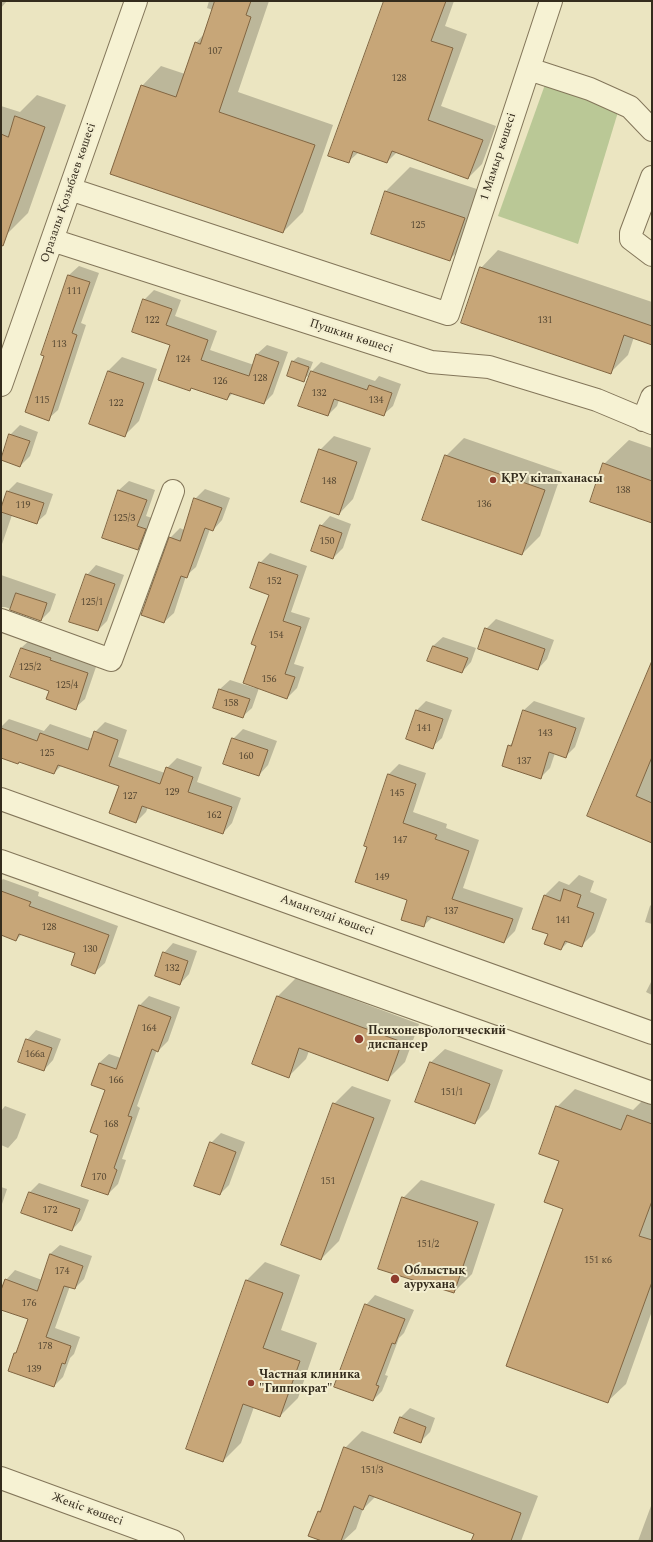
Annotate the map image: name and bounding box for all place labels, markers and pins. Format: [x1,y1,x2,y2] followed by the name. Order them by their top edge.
[501,473,603,487] place label: ҚРУ кітапханасы
[488,475,498,485] marker: ҚРУ кітапханасы
[368,1025,506,1053] place label: Психоневрологический диспансер
[353,1033,365,1045] marker: Психоневрологический диспансер
[404,1265,465,1293] place label: Облыстық аурухана
[389,1273,401,1285] marker: Облыстық аурухана
[259,1369,360,1397] place label: Частная клиника "Гиппократ"
[246,1378,256,1388] marker: Частная клиника "Гиппократ"

